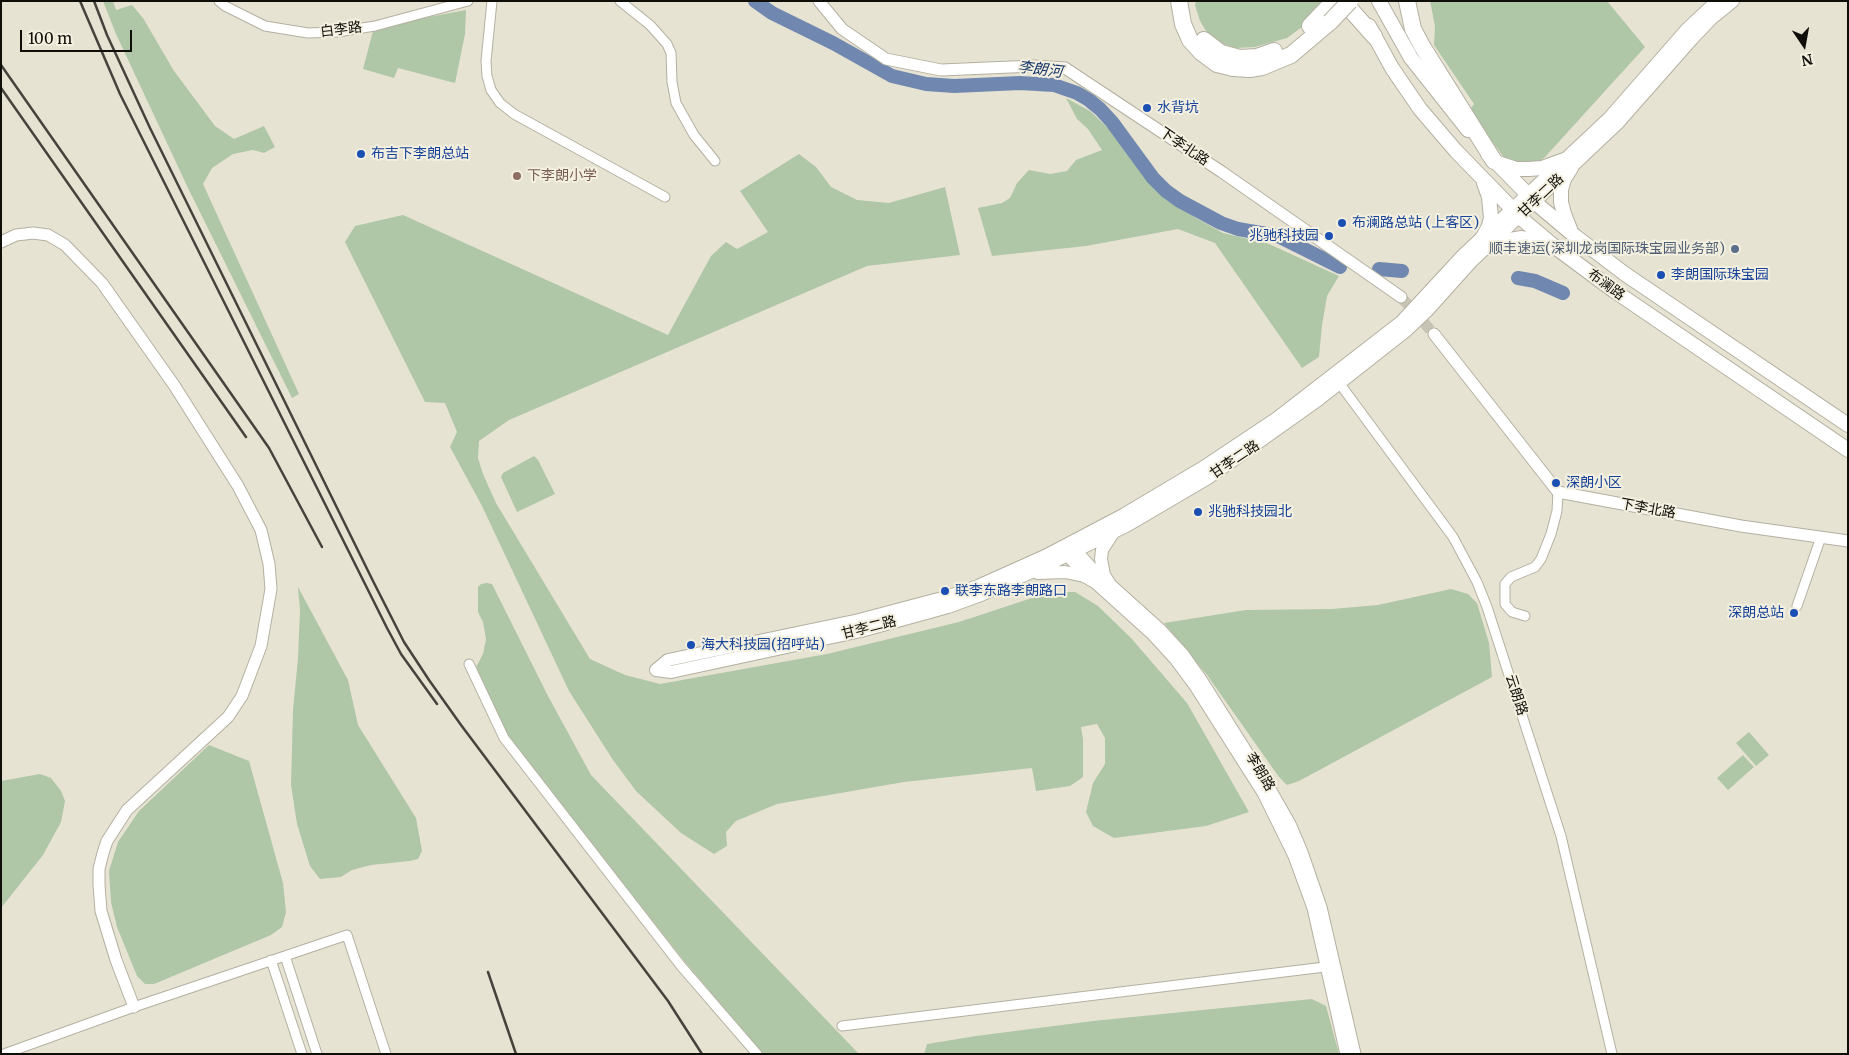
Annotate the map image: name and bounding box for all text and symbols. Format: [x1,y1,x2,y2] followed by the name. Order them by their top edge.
[319,19,363,41] street label: 白李路
[22,20,135,52] scale bar
[1779,20,1829,70] north arrow
[28,29,72,48] text: 100 m
[1800,50,1814,70] text: N
[1017,58,1063,82] water label: 李朗河
[1157,100,1199,116] place label: 水背坑
[1141,102,1153,114] marker: 水背坑
[1156,124,1212,170] street label: 下李北路
[371,146,469,162] place label: 布吉下李朗总站
[355,148,367,160] marker: 布吉下李朗总站
[527,168,597,184] place label: 下李朗小学
[511,170,523,182] marker: 下李朗小学
[1515,171,1567,221] street label: 甘李二路
[1352,215,1479,231] place label: 布澜路总站 (上客区)
[1336,217,1348,229] marker: 布澜路总站 (上客区)
[1249,228,1319,244] place label: 兆驰科技园
[1323,230,1335,242] marker: 兆驰科技园
[1489,241,1725,257] place label: 顺丰速运(深圳龙岗国际珠宝园业务部)
[1729,243,1741,255] marker: 顺丰速运(深圳龙岗国际珠宝园业务部)
[1584,266,1628,304] street label: 布澜路
[1671,267,1769,283] place label: 李朗国际珠宝园
[1655,269,1667,281] marker: 李朗国际珠宝园
[1207,437,1263,483] street label: 甘李二路
[1566,475,1622,491] place label: 深朗小区
[1550,477,1562,489] marker: 深朗小区
[1619,496,1677,522] street label: 下李北路
[1208,504,1292,520] place label: 兆驰科技园北
[1192,506,1204,518] marker: 兆驰科技园北
[955,583,1067,599] place label: 联李东路李朗路口
[939,585,951,597] marker: 联李东路李朗路口
[1728,605,1784,621] place label: 深朗总站
[1788,607,1800,619] marker: 深朗总站
[840,613,898,643] street label: 甘李二路
[701,637,825,653] place label: 海大科技园(招呼站)
[685,639,697,651] marker: 海大科技园(招呼站)
[1502,672,1530,718] street label: 云朗路
[1242,750,1278,794] street label: 李朗路

